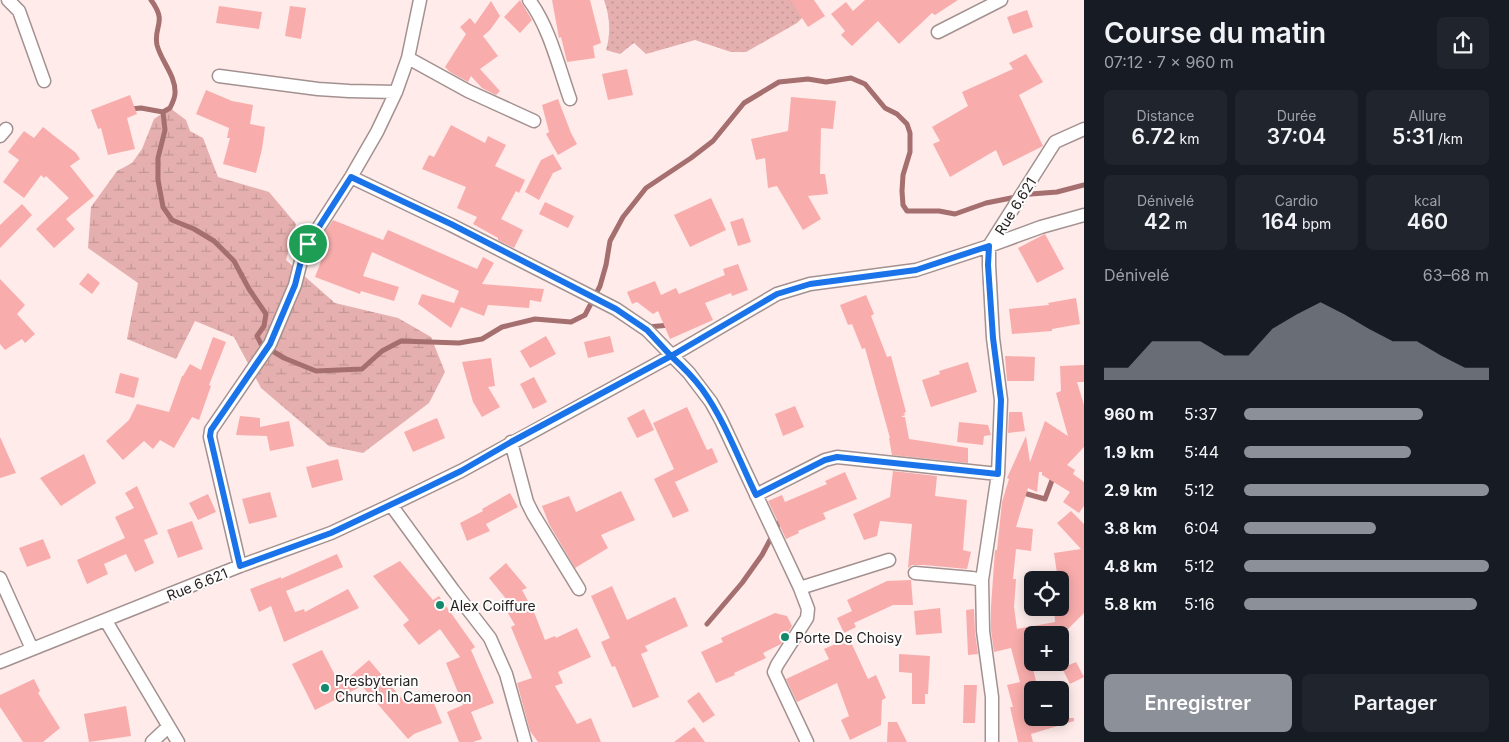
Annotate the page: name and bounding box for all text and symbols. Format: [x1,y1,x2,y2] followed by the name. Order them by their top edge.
[1104,16,1326,50] text: Course du matin
[1437,17,1489,69] button: share
[1104,52,1234,72] text: 07:12 · 7 × 960 m
[1137,107,1194,124] text: Distance
[1277,107,1316,124] text: Durée
[1409,107,1446,124] text: Allure
[1131,124,1176,149] text: 6.72
[1267,124,1326,149] text: 37:04
[1392,124,1434,149] text: 5:31
[1176,130,1200,147] text: km
[1434,130,1463,147] text: /km
[991,174,1039,238] street label: Rue 6.621
[1137,192,1194,209] text: Dénivelé
[1275,192,1318,209] text: Cardio
[1414,192,1441,209] text: kcal
[1144,209,1171,234] text: 42
[1262,209,1298,234] text: 164
[1407,209,1448,234] text: 460
[1171,215,1187,232] text: m
[1298,215,1331,232] text: bpm
[287,223,329,265] pin
[294,230,322,258] icon: arrive
[1104,265,1169,285] text: Dénivelé
[1423,265,1489,285] text: 63–68 m
[1104,404,1154,424] text: 960 m
[1184,404,1217,424] text: 5:37
[1104,442,1154,462] text: 1.9 km
[1184,442,1219,462] text: 5:44
[1104,480,1157,500] text: 2.9 km
[1184,480,1215,500] text: 5:12
[1104,518,1157,538] text: 3.8 km
[1184,518,1219,538] text: 6:04
[1104,556,1157,576] text: 4.8 km
[1184,556,1215,576] text: 5:12
[164,564,230,604] street label: Rue 6.621
[1024,571,1069,726] map controls
[1024,571,1069,616] button: locate
[1104,594,1157,614] text: 5.8 km
[1184,594,1215,614] text: 5:16
[450,597,536,614] place label: Alex Coiffure
[434,599,446,611] marker: Alex Coiffure
[1024,626,1069,671] button: +
[795,629,902,646] place label: Porte De Choisy
[779,631,791,643] marker: Porte De Choisy
[335,672,472,705] place label: Presbyterian Church In Cameroon
[1104,674,1292,732] button: Enregistrer
[1302,674,1489,732] button: Partager
[1024,681,1069,726] button: −
[319,682,331,694] marker: Presbyterian Church In Cameroon

